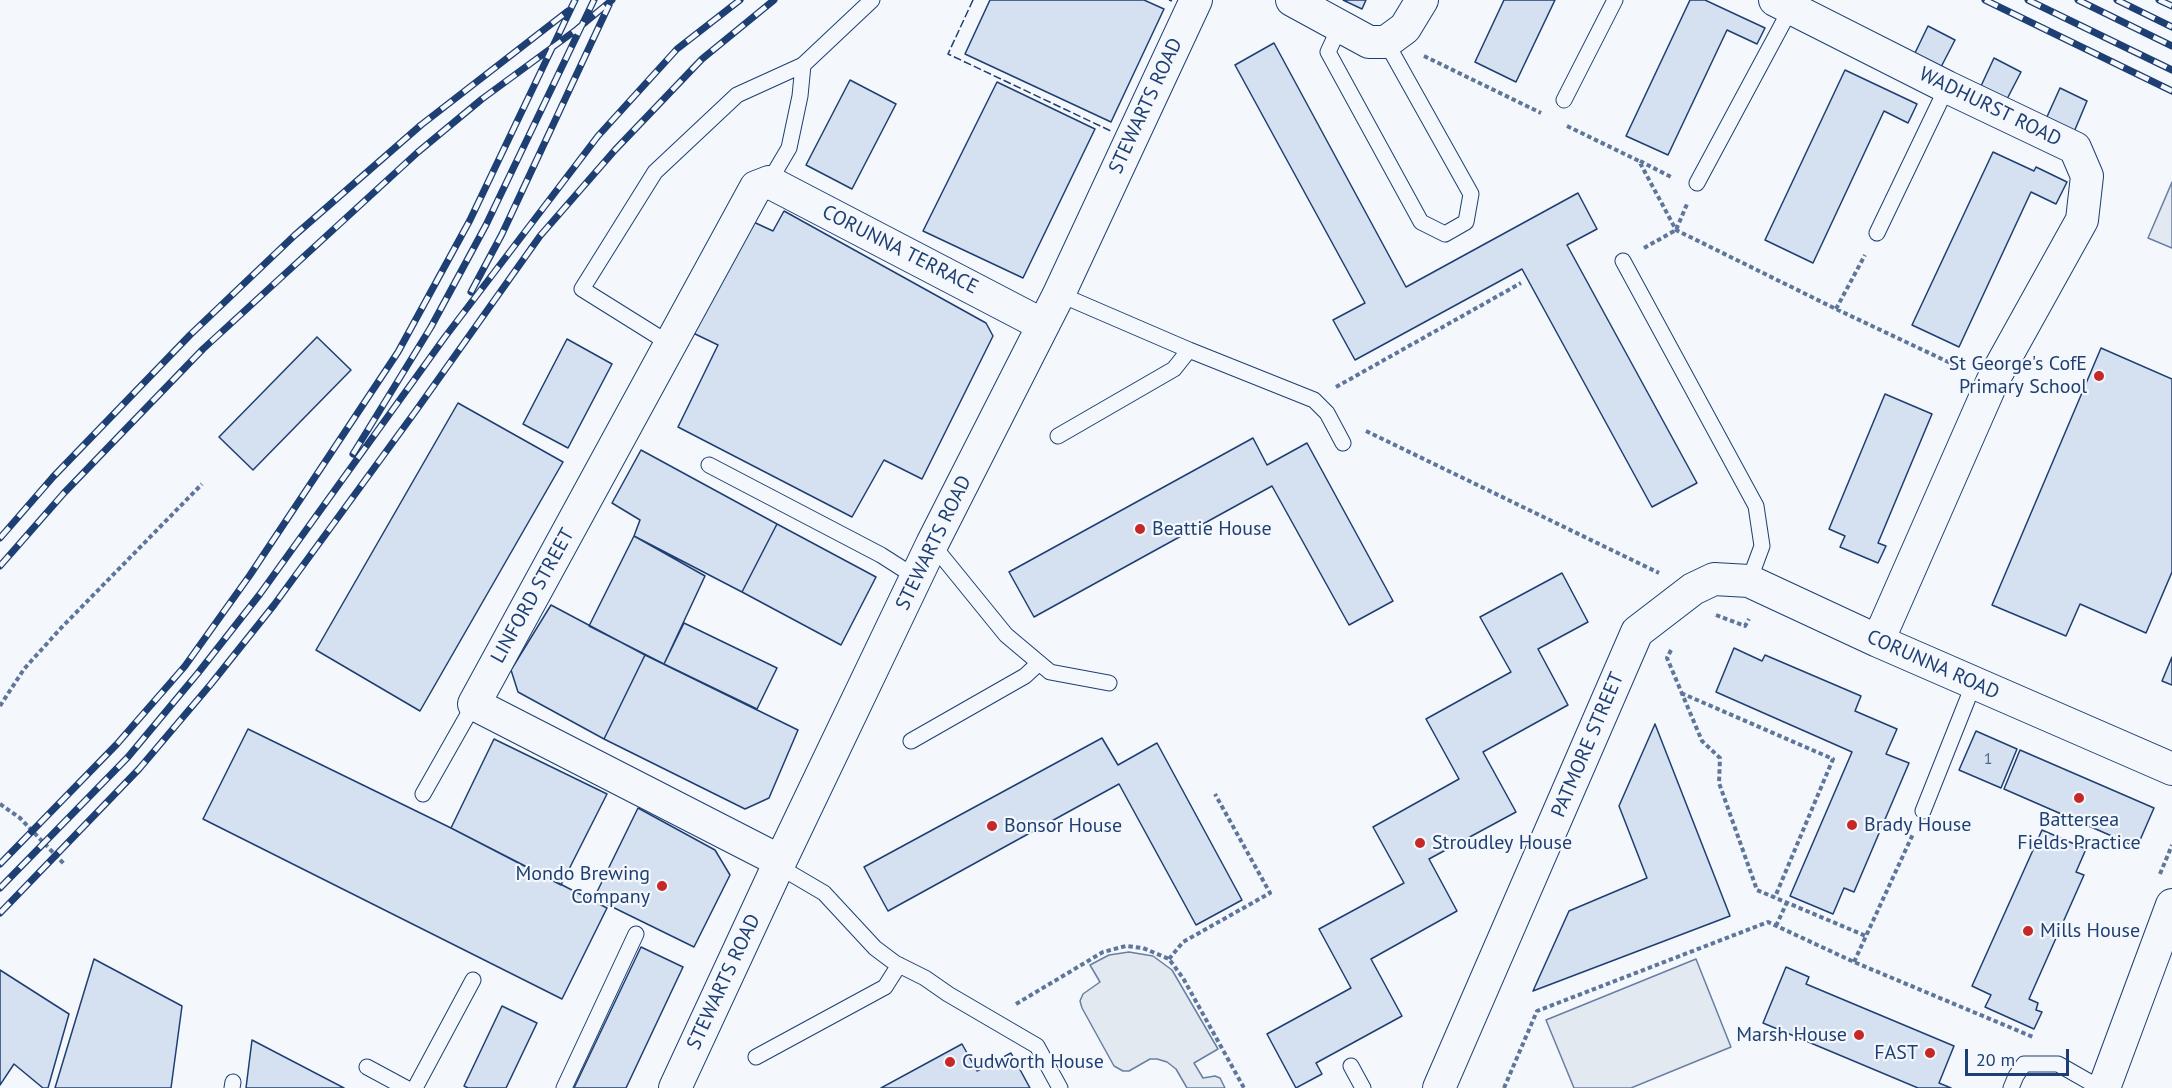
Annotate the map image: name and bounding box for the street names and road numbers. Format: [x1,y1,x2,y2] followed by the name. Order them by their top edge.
[1104,34,1188,178] street label: STEWARTS ROAD
[1915,62,2065,152] street label: WADHURST ROAD
[818,200,982,300] street label: CORUNNA TERRACE
[891,472,977,614] street label: STEWARTS ROAD
[486,525,580,667] street label: LINFORD STREET
[1863,625,2003,705] street label: CORUNNA ROAD
[1547,669,1629,821] street label: PATMORE STREET
[682,910,766,1054] street label: STEWARTS ROAD

